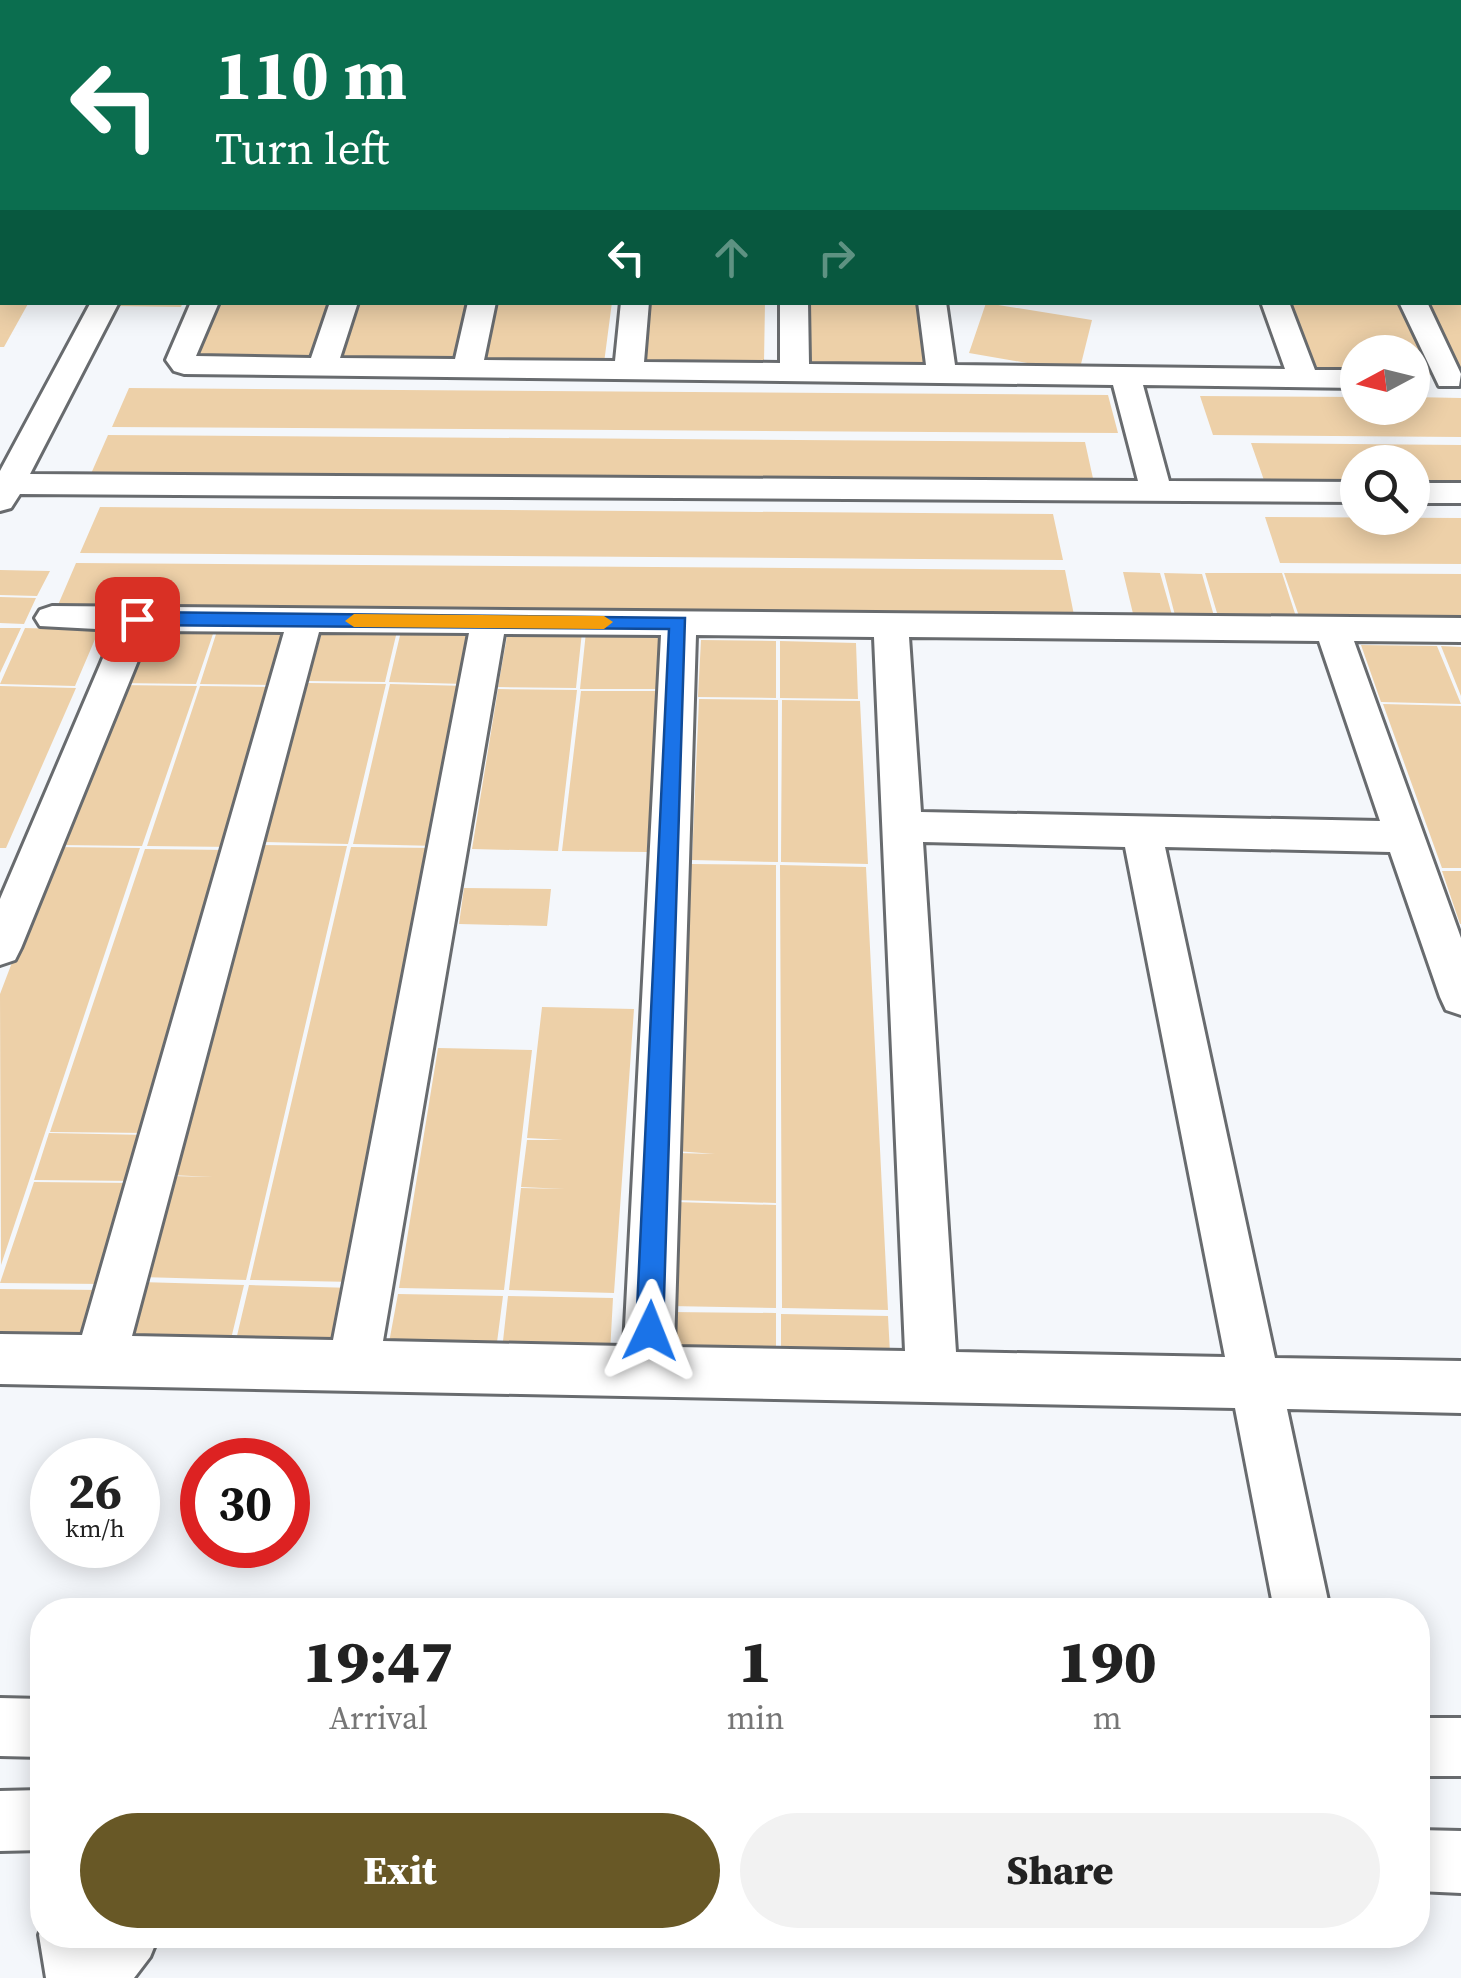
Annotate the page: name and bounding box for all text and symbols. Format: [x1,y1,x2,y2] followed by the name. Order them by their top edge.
[215,26,407,122] text: 110 m
[50,40,180,170] icon: left
[215,117,389,179] text: Turn left
[599,230,654,285] icon: left
[704,230,759,285] icon: ahead
[809,230,864,285] icon: right
[1340,335,1430,425] north arrow
[1340,335,1430,535] map controls
[1340,445,1430,535] button: search
[95,577,180,662] pin
[110,592,165,647] icon: arrive
[598,1279,702,1383] position arrow
[180,1438,310,1568] speed limit sign: 30
[68,1456,122,1525] text: 26
[65,1511,125,1545] text: km/h
[303,1620,453,1702] text: 19:47
[739,1620,772,1702] text: 1
[1058,1620,1157,1702] text: 190
[329,1696,428,1740] text: Arrival
[727,1696,784,1740] text: min
[1093,1696,1122,1740] text: m
[80,1813,720,1928] button: Exit
[740,1813,1380,1928] button: Share

